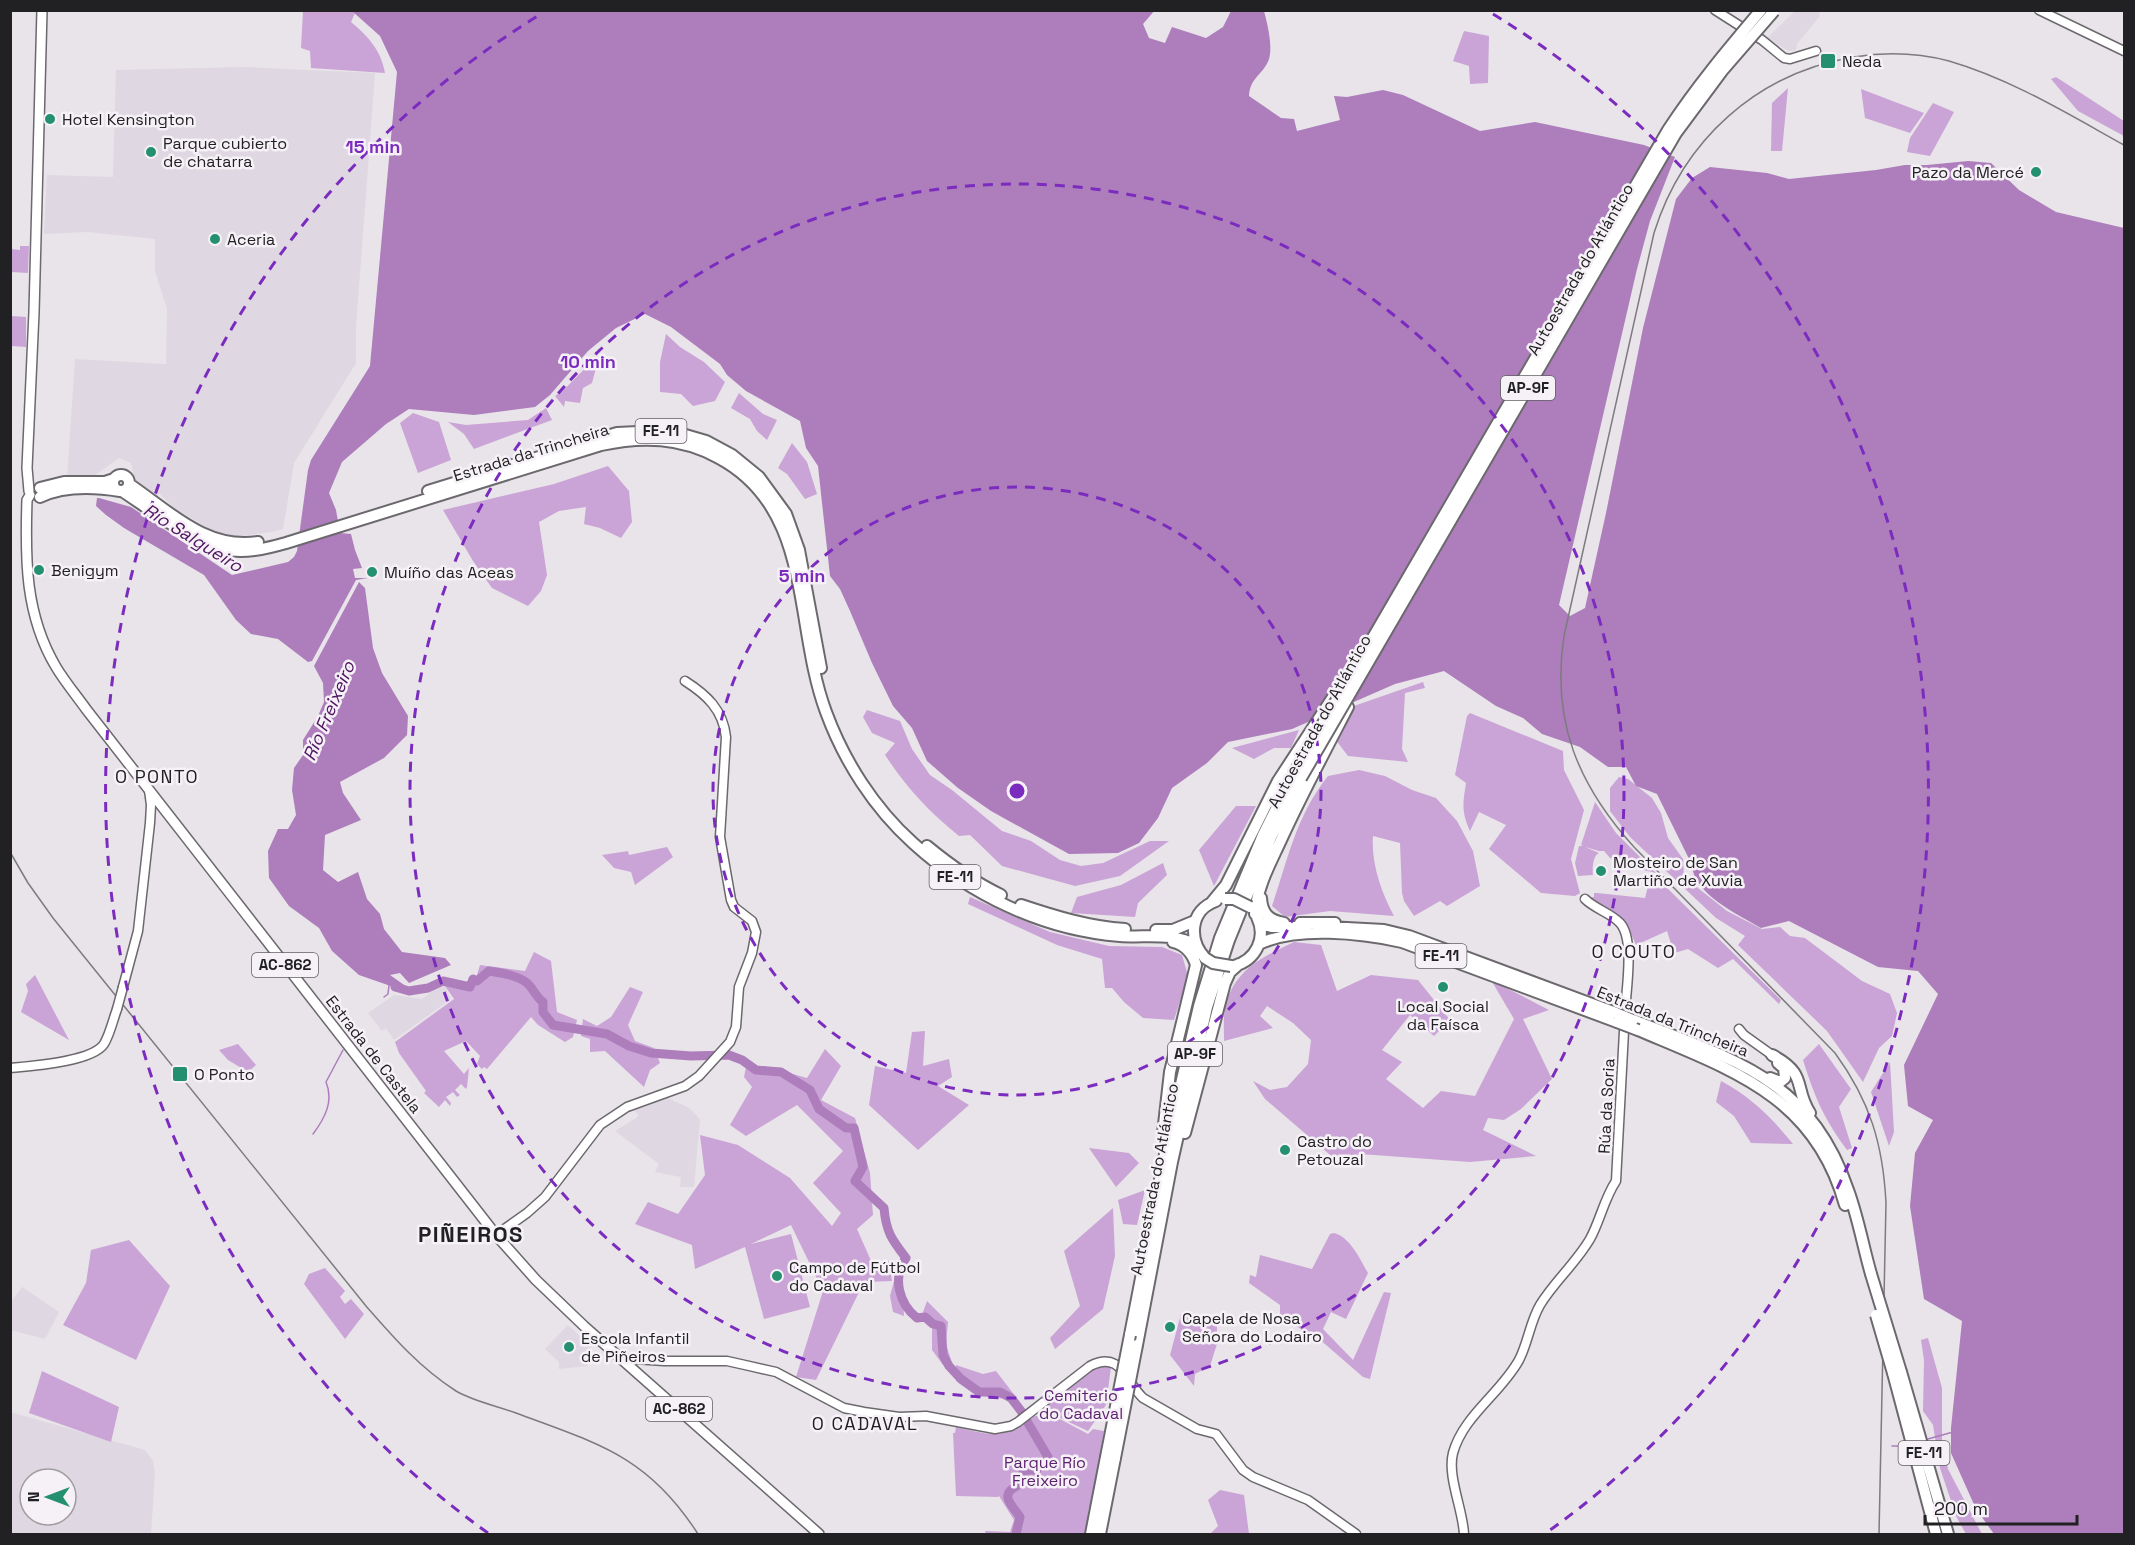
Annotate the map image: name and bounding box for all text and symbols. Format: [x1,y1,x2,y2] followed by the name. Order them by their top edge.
[1842,51,1882,72] place label: Neda
[1819,52,1837,70] marker: Neda
[62,109,195,130] place label: Hotel Kensington
[43,112,57,126] marker: Hotel Kensington
[163,133,287,172] place label: Parque cubierto de chatarra
[346,135,400,158] text: 15 min
[144,145,158,159] marker: Parque cubierto de chatarra
[1912,162,2024,183] place label: Pazo da Mercé
[2029,165,2043,179] marker: Pazo da Mercé
[1523,180,1638,359] street label: Autoestrada do Atlántico
[227,229,275,250] place label: Aceria
[208,232,222,246] marker: Aceria
[560,350,616,373] text: 10 min
[1501,376,1555,400] road number: AP-9F
[451,419,612,486] street label: Estrada da Trincheira
[636,419,686,443] road number: FE-11
[139,498,248,578] water label: Río Salgueiro
[51,560,119,581] place label: Benigym
[384,562,514,583] place label: Muíño das Aceas
[32,563,46,577] marker: Benigym
[779,564,825,587] text: 5 min
[365,565,379,579] marker: Muíño das Aceas
[1263,631,1376,812] street label: Autoestrada do Atlántico
[297,657,360,764] water label: Río Freixeiro
[115,765,199,788] district label: O PONTO
[1007,781,1027,801] centre of rings
[1613,852,1743,891] place label: Mosteiro de San Martiño de Xuvia
[1594,864,1608,878] marker: Mosteiro de San Martiño de Xuvia
[930,865,980,889] road number: FE-11
[1592,940,1676,963] district label: O COUTO
[1416,944,1466,968] road number: FE-11
[252,953,318,977] road number: AC-862
[1436,980,1450,994] marker: Local Social da Faísca
[1594,981,1752,1062] street label: Estrada da Trincheira
[321,991,426,1118] street label: Estrada de Castela
[1397,996,1489,1035] place label: Local Social da Faísca
[1168,1042,1222,1066] road number: AP-9F
[1594,1058,1619,1154] street label: Rúa da Soria
[194,1064,255,1085] place label: O Ponto
[171,1065,189,1083] marker: O Ponto
[1126,1081,1183,1277] street label: Autoestrada do Atlántico
[1297,1131,1372,1170] place label: Castro do Petouzal
[1278,1143,1292,1157] marker: Castro do Petouzal
[418,1220,524,1248] district label: PIÑEIROS
[789,1257,920,1296] place label: Campo de Fútbol do Cadaval
[770,1269,784,1283] marker: Campo de Fútbol do Cadaval
[1182,1308,1322,1347] place label: Capela de Nosa Señora do Lodairo
[1163,1320,1177,1334] marker: Capela de Nosa Señora do Lodairo
[581,1328,690,1367] place label: Escola Infantil de Piñeiros
[562,1340,576,1354] marker: Escola Infantil de Piñeiros
[1039,1385,1123,1424] park label: Cemiterio do Cadaval
[646,1397,712,1421] road number: AC-862
[812,1412,918,1435] district label: O CADAVAL
[1898,1441,1950,1465] road number: FE-11
[1004,1452,1086,1491] park label: Parque Río Freixeiro
[18,1467,78,1527] north arrow
[1925,1488,2076,1526] scale bar
[23,1492,44,1502] text: N
[1934,1497,1988,1520] text: 200 m

